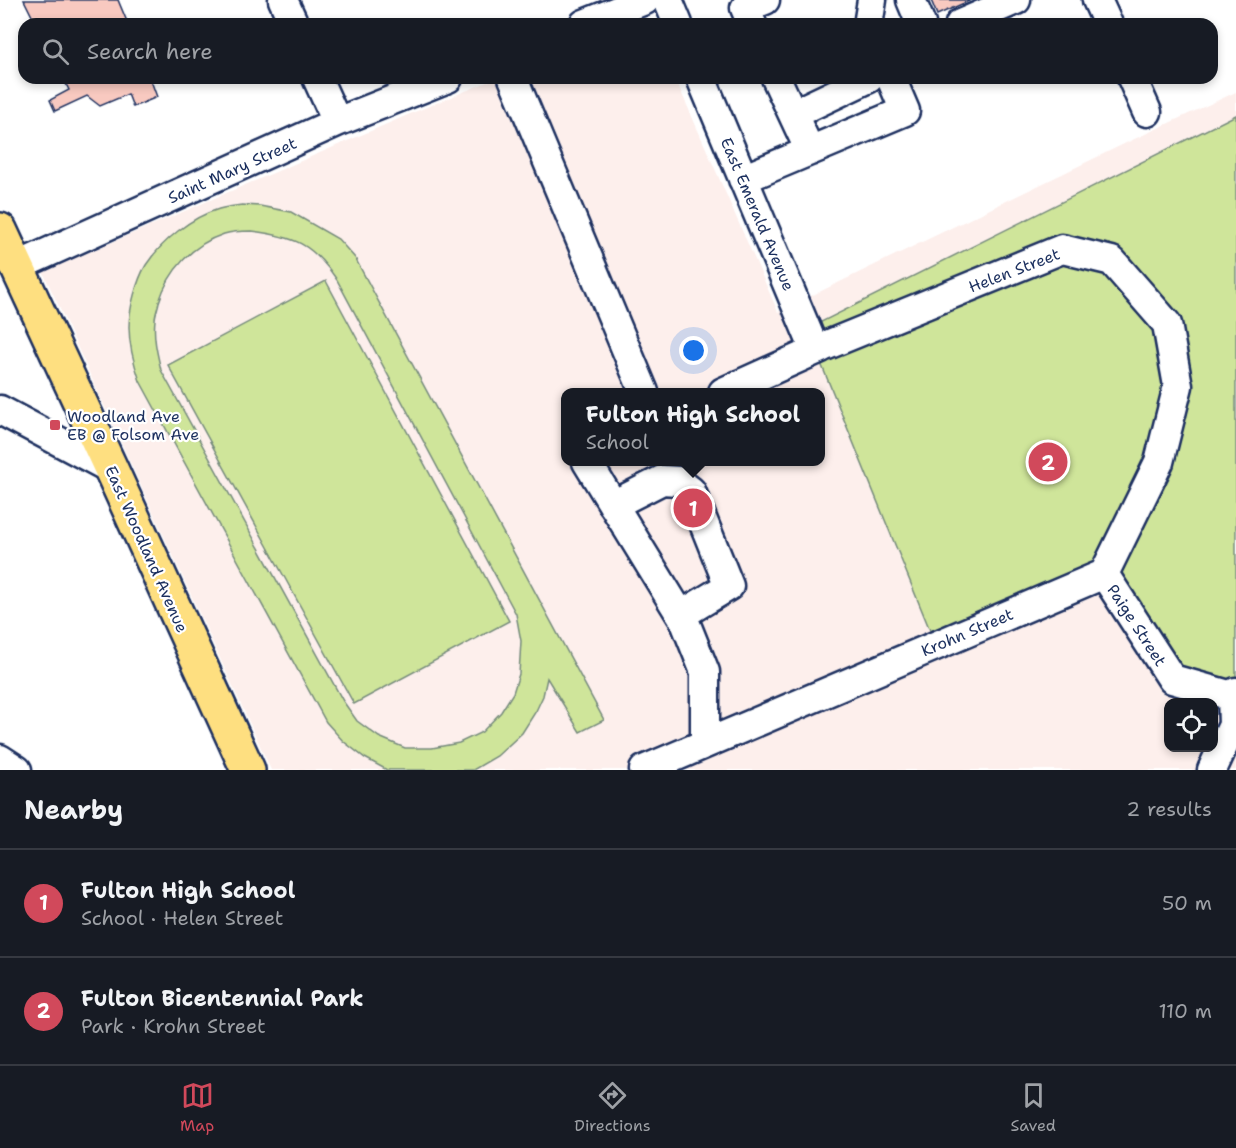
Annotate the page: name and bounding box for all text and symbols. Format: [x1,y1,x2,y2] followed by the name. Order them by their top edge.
[18,18,1218,84] search box
[39,35,72,68] icon: search
[87,37,213,66] text: Search here
[164,133,300,208] street label: Saint Mary Street
[716,134,799,294] street label: East Emerald Avenue
[965,243,1063,298] street label: Helen Street
[679,336,708,365] your location
[561,388,825,466] popup
[586,400,800,429] text: Fulton High School
[67,406,199,445] place label: Woodland Ave EB @ Folsom Ave
[48,418,62,432] marker: Woodland Ave EB @ Folsom Ave
[586,429,649,455] text: School
[1028,440,1068,484] pin: 2
[100,463,193,636] street label: East Woodland Avenue
[674,486,712,530] pin: 1
[1102,580,1171,670] street label: Paige Street
[918,604,1016,661] street label: Krohn Street
[1164,698,1218,752] map controls
[1164,698,1218,752] button: locate
[24,792,123,827] text: Nearby
[1126,796,1212,822] text: 2 results
[81,876,295,905] text: Fulton High School
[39,890,48,916] text: 1
[1162,890,1212,916] text: 50 m
[81,905,284,931] text: School · Helen Street
[81,984,364,1013] text: Fulton Bicentennial Park
[37,998,51,1024] text: 2
[1158,998,1212,1024] text: 110 m
[81,1013,266,1039] text: Park · Krohn Street
[180,1079,214,1136] tab: Map
[574,1079,651,1136] tab: Directions
[1011,1079,1056,1136] tab: Saved

